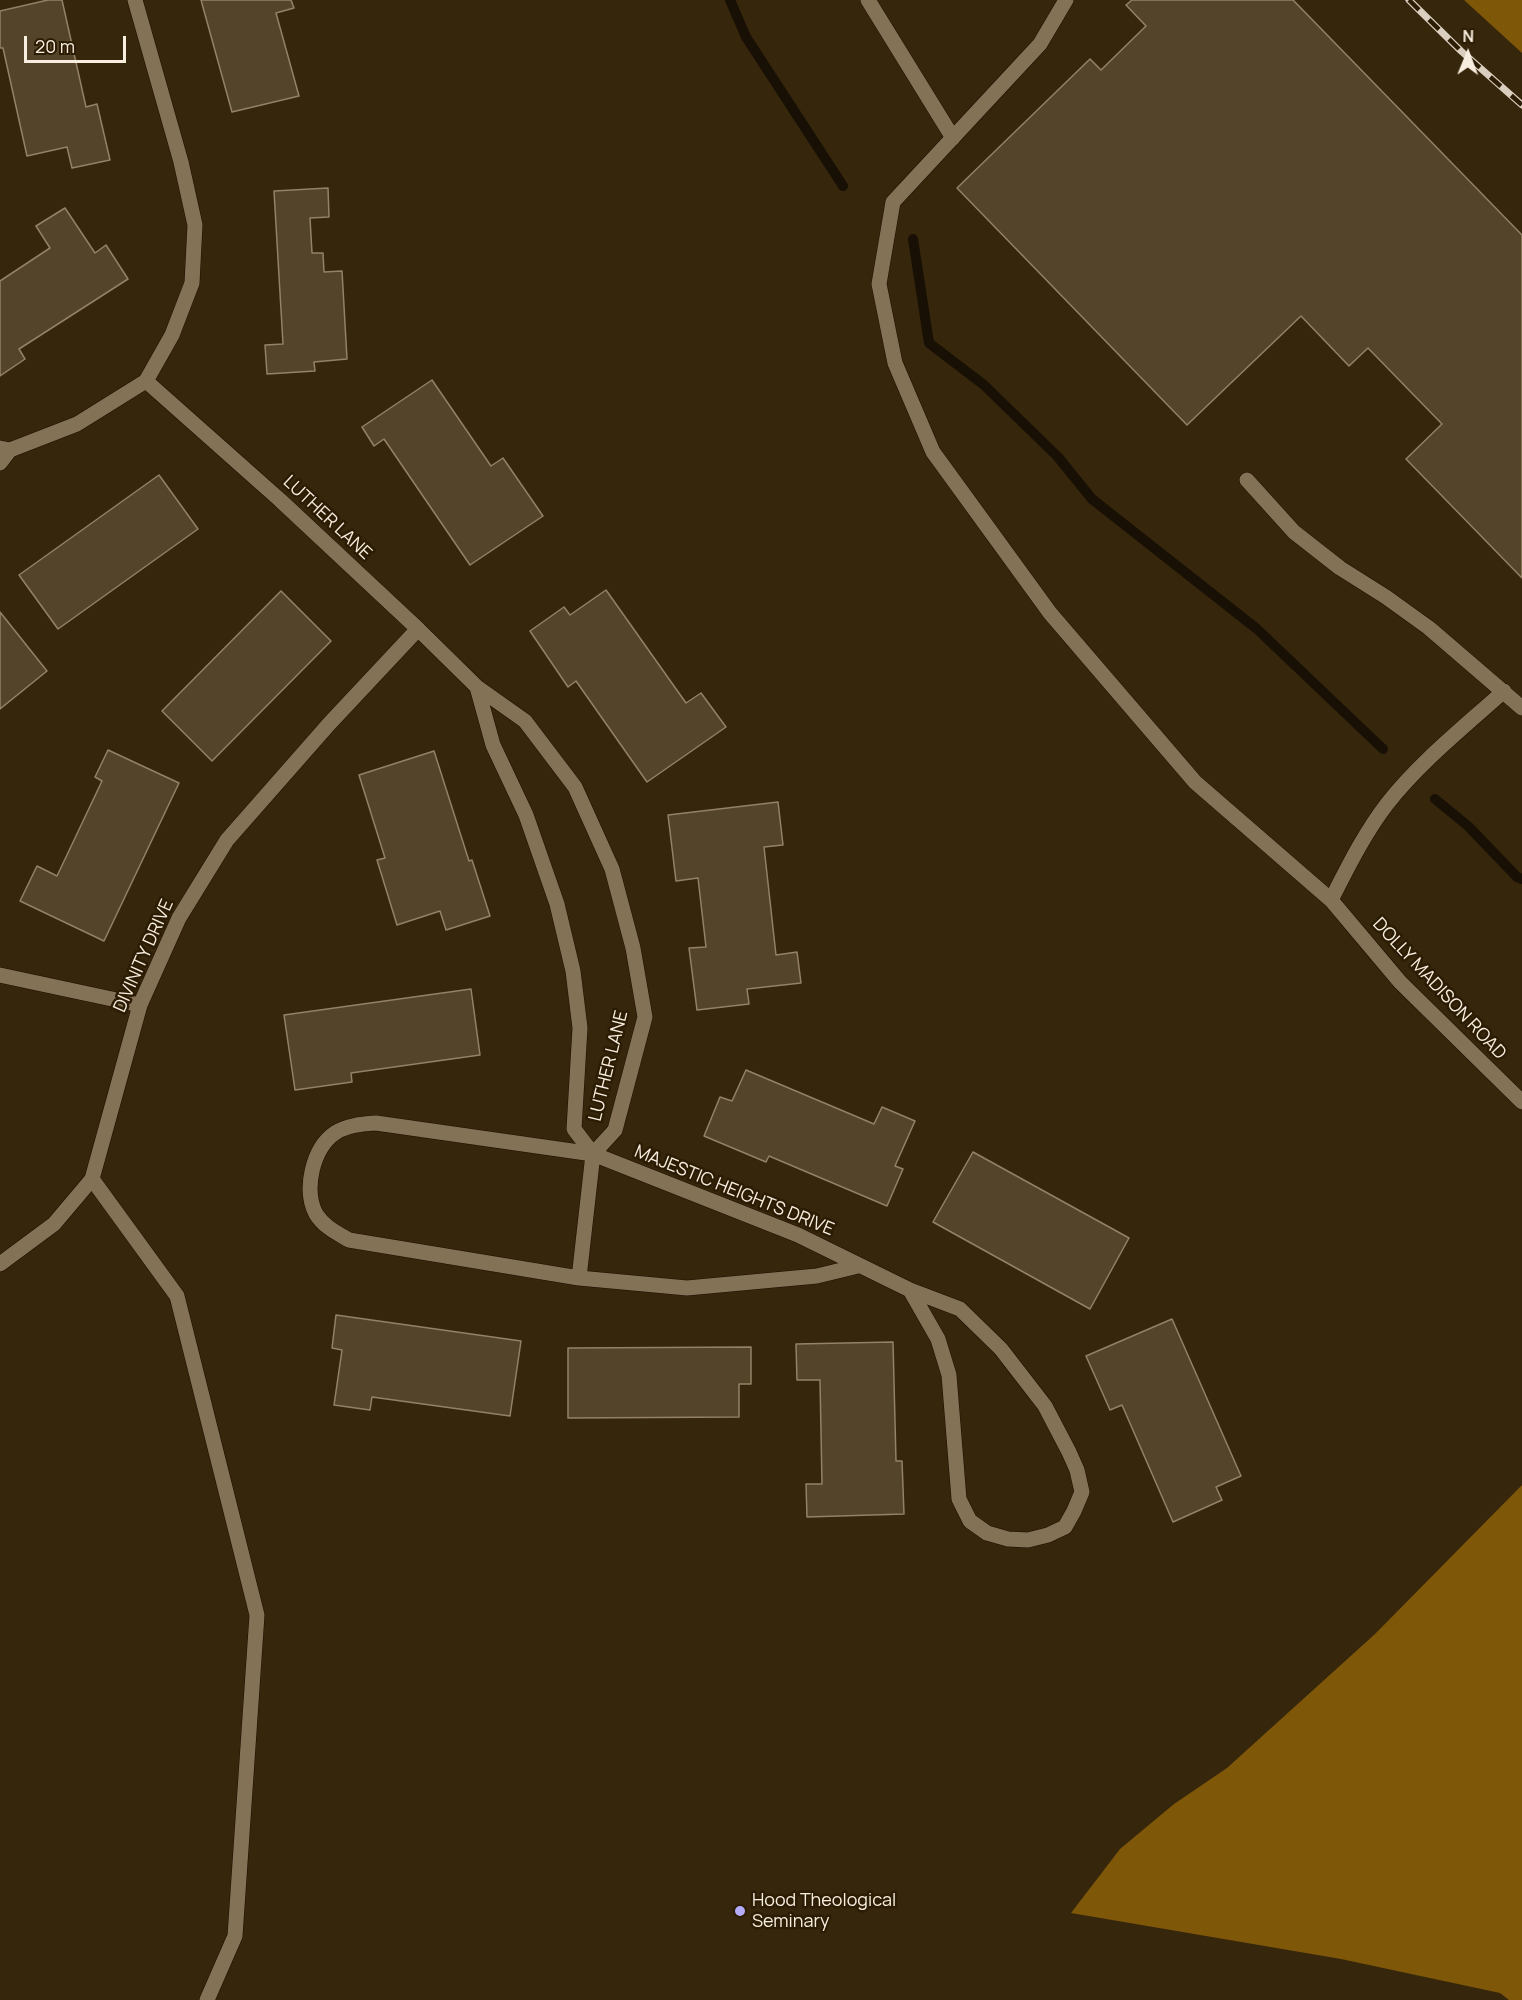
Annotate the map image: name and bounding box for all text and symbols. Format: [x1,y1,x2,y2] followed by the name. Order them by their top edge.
[27,24,129,62] scale bar
[1438,24,1498,84] north arrow
[1462,25,1474,47] text: N
[35,34,75,58] text: 20 m
[278,471,376,565] street label: LUTHER LANE
[109,896,179,1016] street label: DIVINITY DRIVE
[1368,914,1510,1064] street label: DOLLY MADISON ROAD
[585,1008,633,1124] street label: LUTHER LANE
[631,1141,837,1241] street label: MAJESTIC HEIGHTS DRIVE
[752,1890,896,1932] place label: Hood Theological Seminary
[733,1904,747,1918] marker: Hood Theological Seminary

